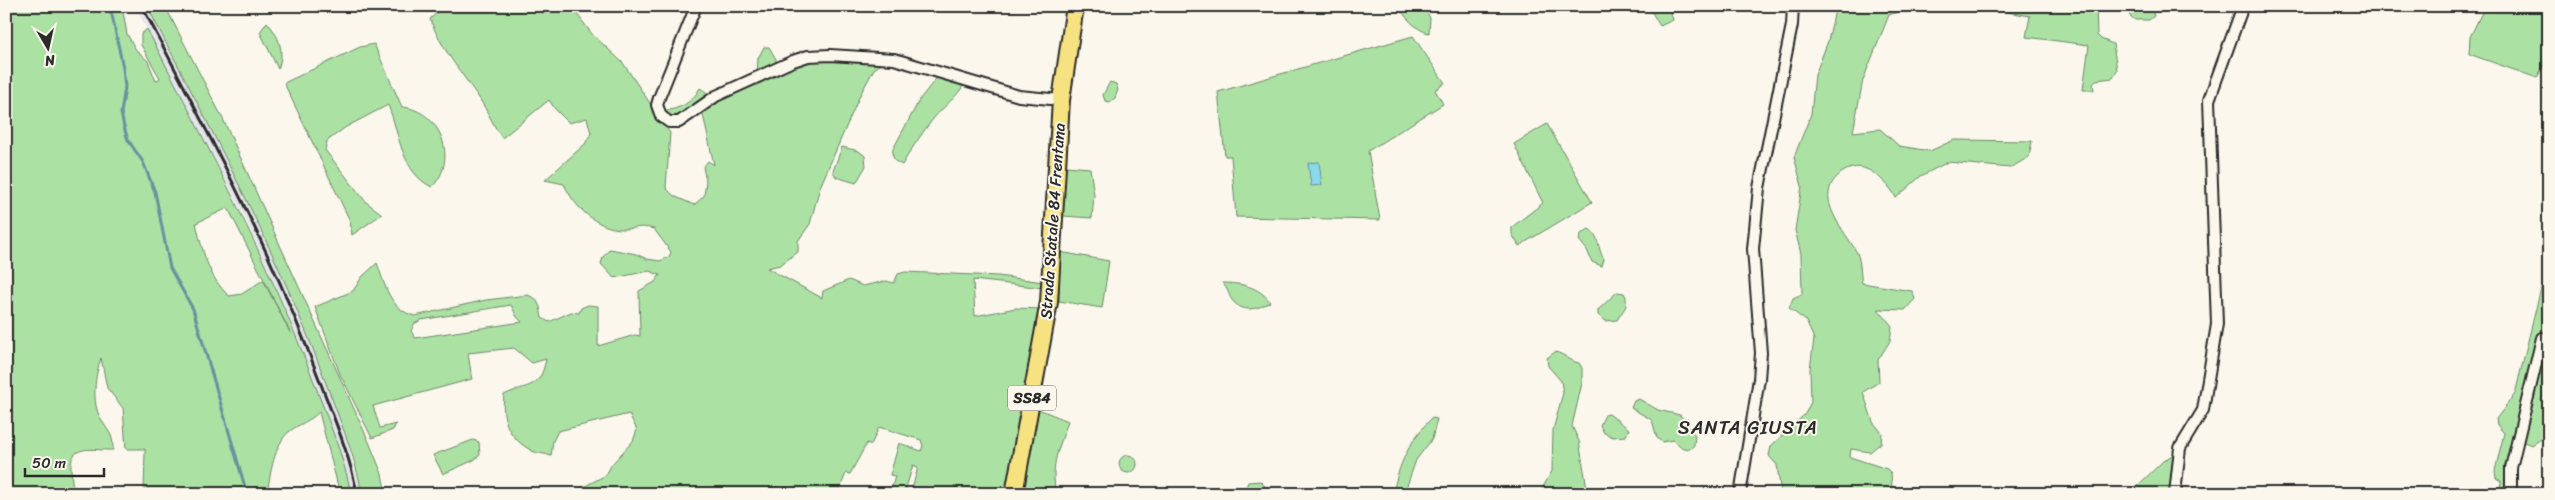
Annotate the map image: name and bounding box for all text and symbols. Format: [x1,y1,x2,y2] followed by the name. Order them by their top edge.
[22,22,72,72] north arrow
[43,47,58,73] text: N
[1031,122,1074,320] street label: Strada Statale 84 Frentana
[1008,386,1056,410] road number: SS84
[1678,411,1818,444] district label: SANTA GIUSTA
[25,445,104,477] scale bar
[32,450,67,476] text: 50 m

